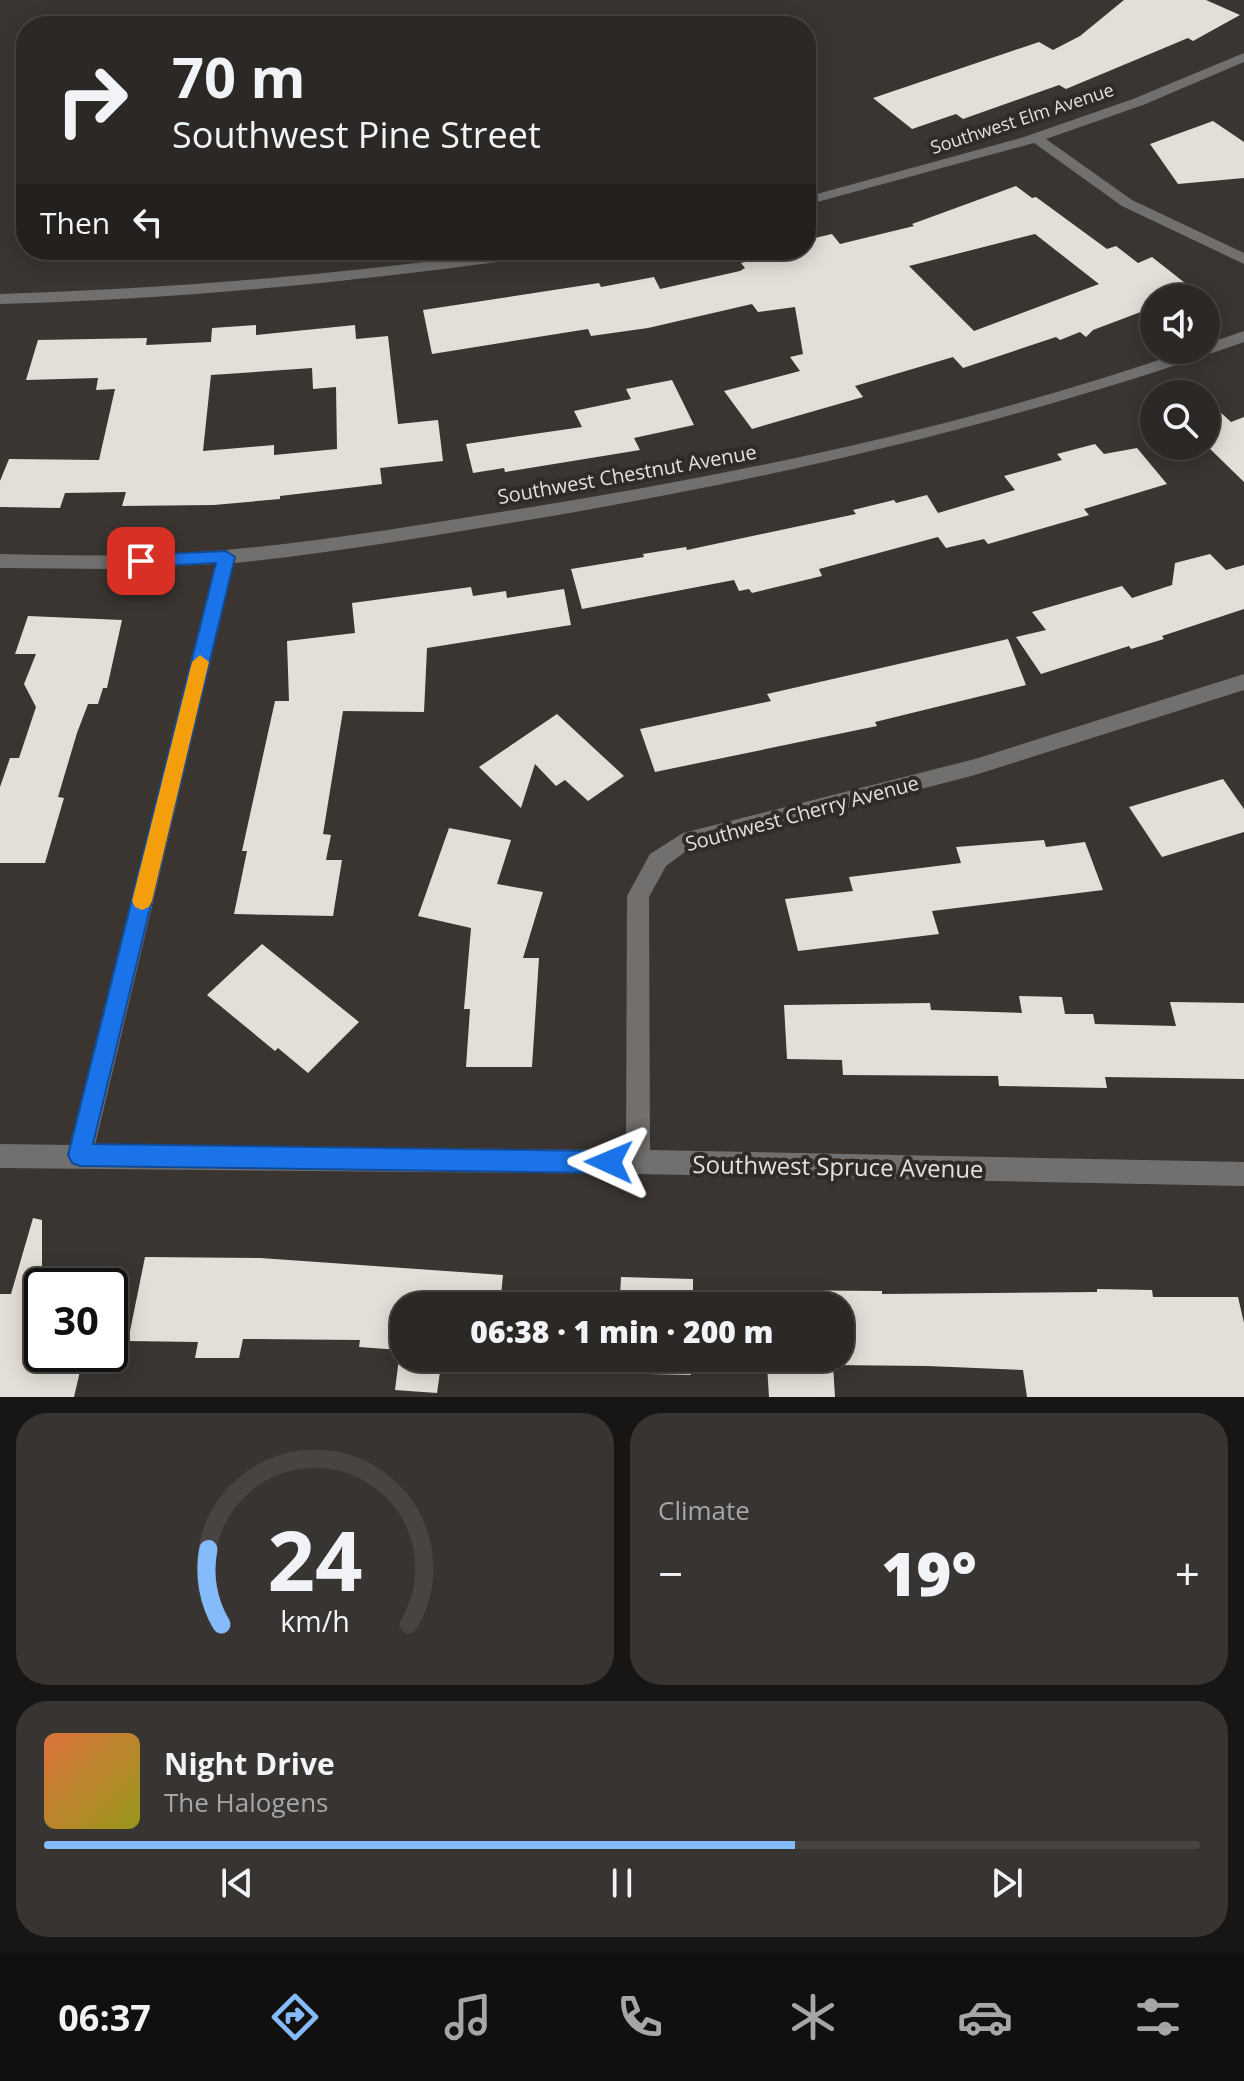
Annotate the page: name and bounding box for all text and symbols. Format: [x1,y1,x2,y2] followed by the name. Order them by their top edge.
[172,38,306,114] text: 70 m
[40,48,144,152] icon: right
[927,77,1117,159] street label: Southwest Elm Avenue
[172,110,541,159] text: Southwest Pine Street
[126,200,170,244] icon: left
[40,202,110,243] text: Then
[1140,284,1220,460] map controls
[1140,284,1220,364] button: sound
[1140,380,1220,460] button: search
[495,438,759,510] street label: Southwest Chestnut Avenue
[107,527,175,595] pin
[119,539,163,583] icon: arrive
[682,769,922,857] street label: Southwest Cherry Avenue
[567,1120,651,1204] position arrow
[692,1147,984,1185] street label: Southwest Spruce Avenue
[24,1268,128,1372] speed limit sign: 30
[470,1311,774,1352] text: 06:38 · 1 min · 200 m
[658,1492,750,1528] text: Climate
[267,1502,363,1615] text: 24
[881,1532,977,1614] text: 19°
[658,1543,683,1603] text: −
[1175,1543,1200,1603] text: +
[280,1601,350,1640] text: km/h
[164,1743,335,1784] text: Night Drive
[164,1784,329,1820] text: The Halogens
[215,1861,259,1905] icon: previous
[600,1861,644,1905] icon: pause
[985,1861,1029,1905] icon: next
[267,1989,323,2045] icon: directions
[440,1989,496,2045] icon: music
[612,1989,668,2045] icon: phone
[785,1989,841,2045] icon: climate
[957,1989,1013,2045] icon: car
[1130,1989,1186,2045] icon: filters
[58,1993,151,2042] text: 06:37

